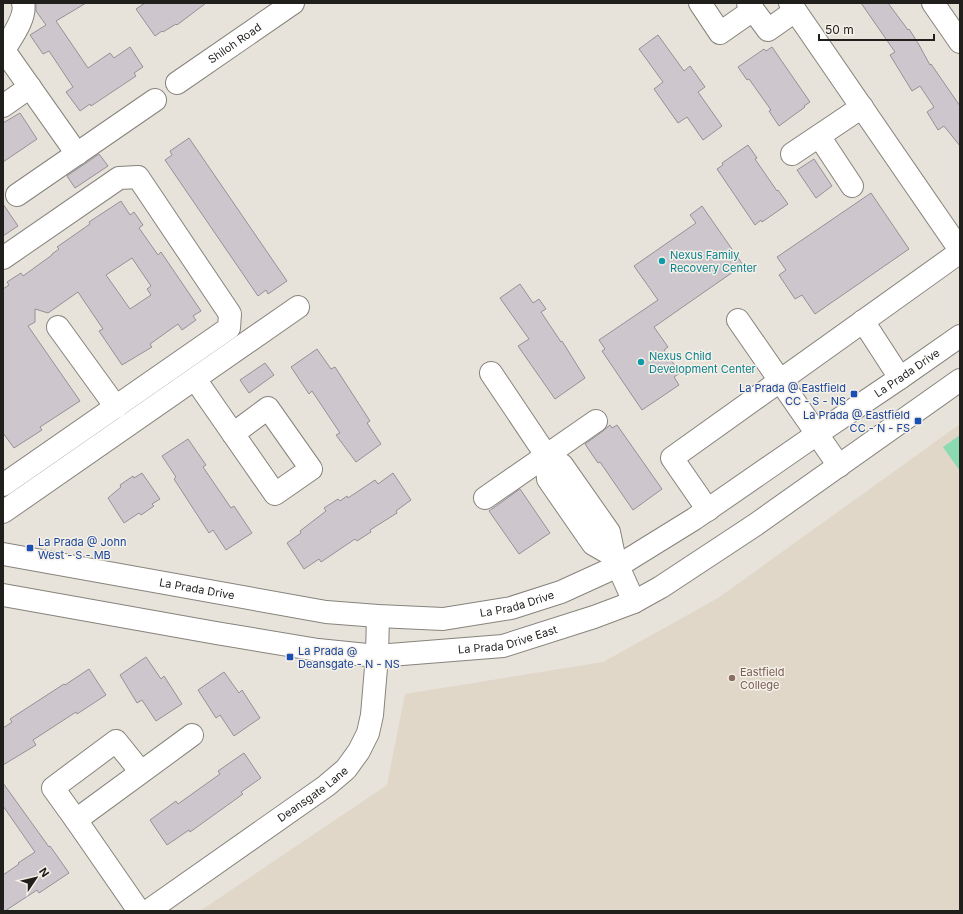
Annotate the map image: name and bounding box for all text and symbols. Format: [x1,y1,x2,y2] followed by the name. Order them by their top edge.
[819,16,934,42] scale bar
[205,20,264,67] street label: Shiloh Road
[825,22,854,37] text: 50 m
[670,248,757,275] place label: Nexus Family Recovery Center
[657,256,667,266] marker: Nexus Family Recovery Center
[872,345,942,400] street label: La Prada Drive
[649,349,756,376] place label: Nexus Child Development Center
[636,357,646,367] marker: Nexus Child Development Center
[739,381,846,408] place label: La Prada @ Eastfield CC - S - NS
[849,389,859,399] marker: La Prada @ Eastfield CC - S - NS
[803,408,910,435] place label: La Prada @ Eastfield CC - N - FS
[913,416,923,426] marker: La Prada @ Eastfield CC - N - FS
[38,535,126,562] place label: La Prada @ John West - S - MB
[25,543,35,553] marker: La Prada @ John West - S - MB
[158,575,236,602] street label: La Prada Drive
[479,588,556,620] street label: La Prada Drive
[457,622,559,657] street label: La Prada Drive East
[298,644,400,671] place label: La Prada @ Deansgate - N - NS
[285,652,295,662] marker: La Prada @ Deansgate - N - NS
[740,665,784,692] place label: Eastfield College
[727,673,737,683] marker: Eastfield College
[275,763,351,825] street label: Deansgate Lane
[16,858,56,898] north arrow
[36,865,52,880] text: N

